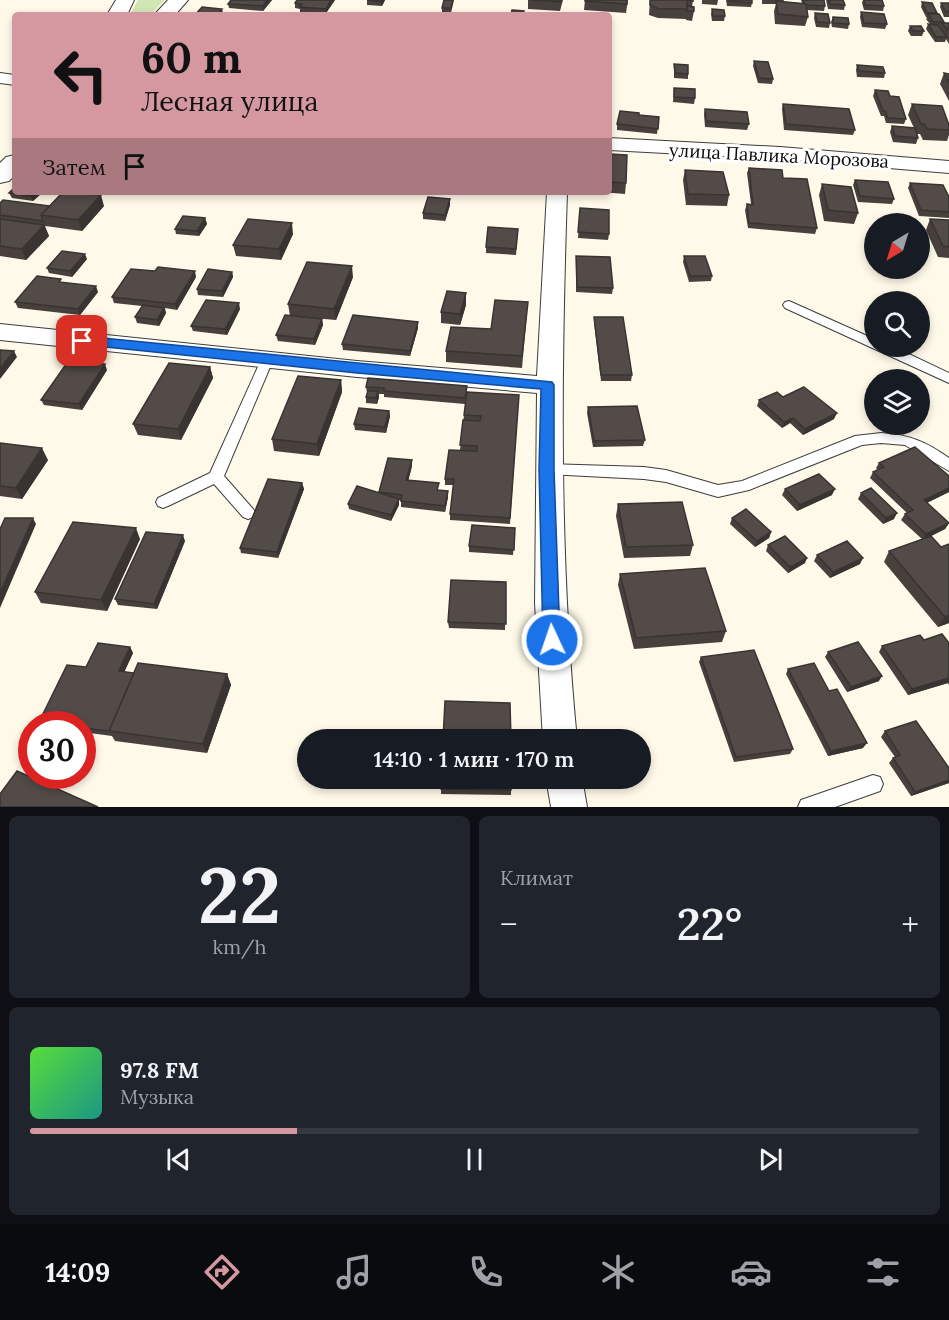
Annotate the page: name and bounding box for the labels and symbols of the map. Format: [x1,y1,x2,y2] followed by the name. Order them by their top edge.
[669,138,890,173] street label: улица Павлика Морозова
[864,213,930,279] north arrow
[56,315,107,366] pin
[520,608,584,672] position arrow
[18,711,96,789] speed limit sign: 30

